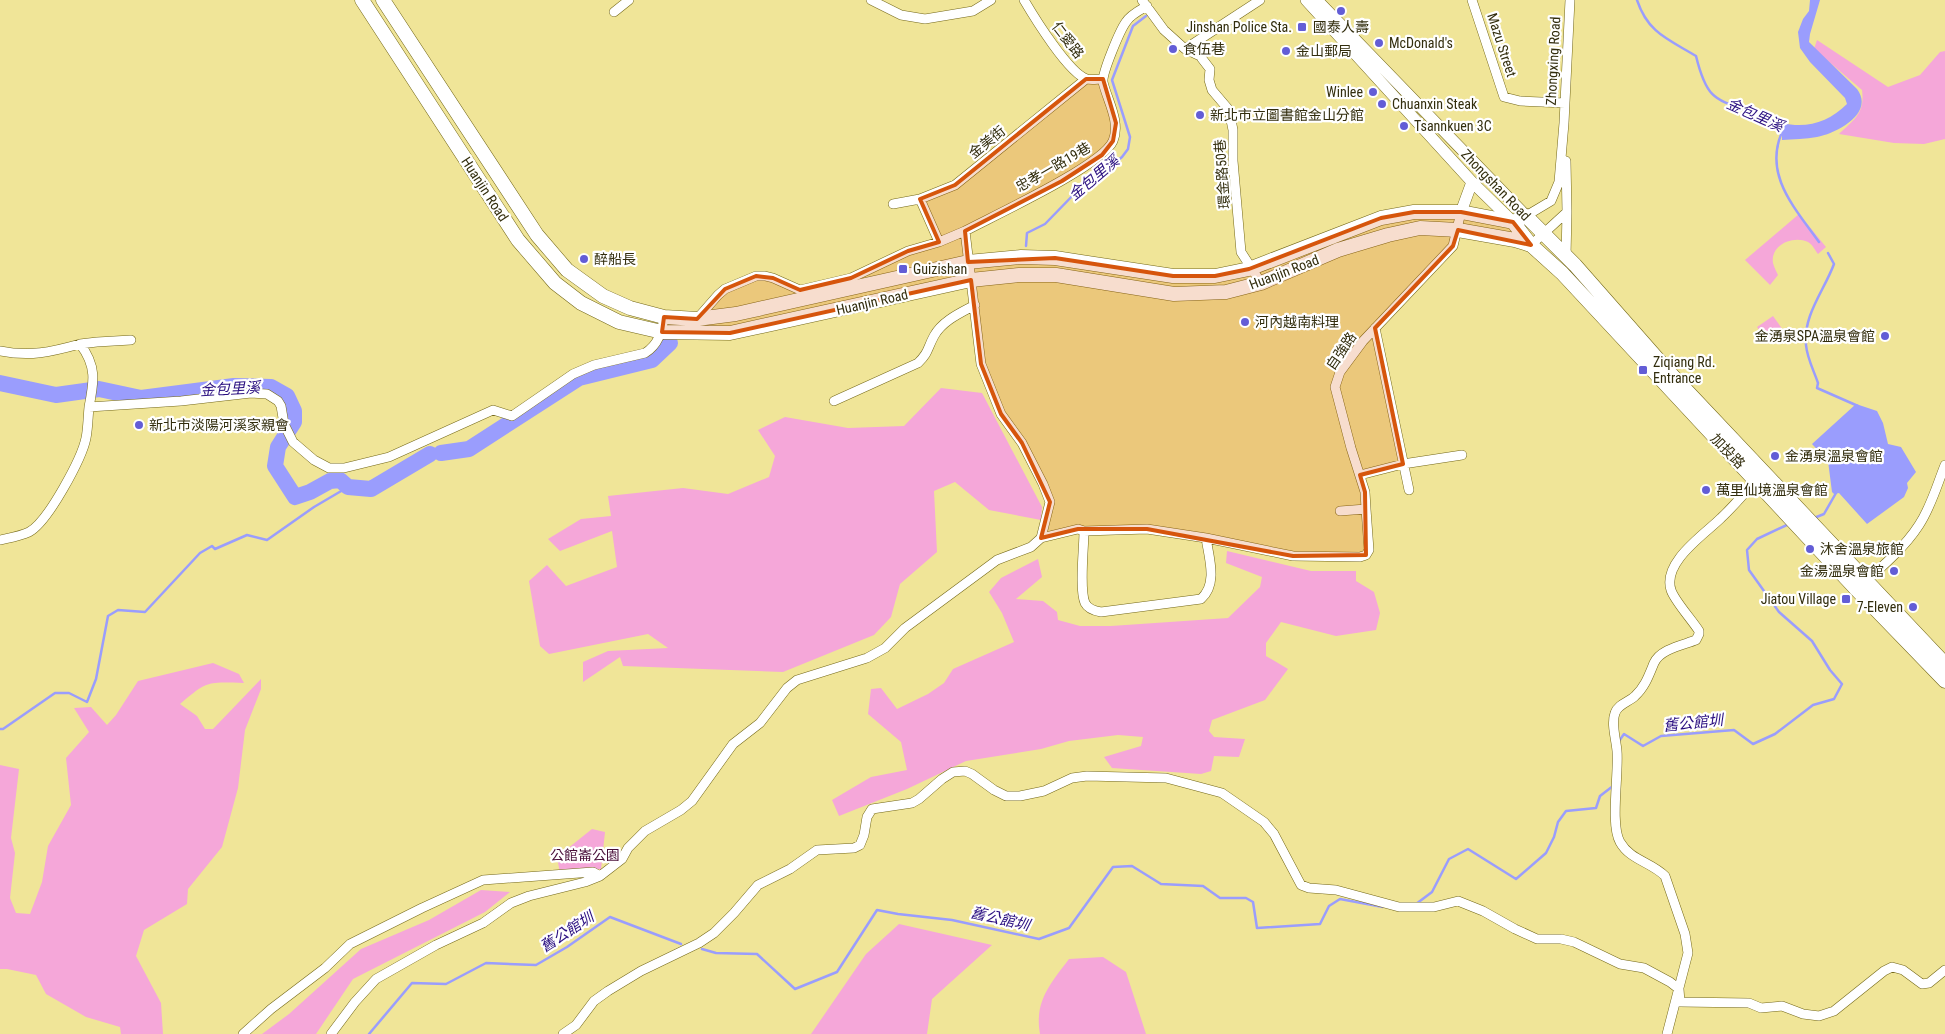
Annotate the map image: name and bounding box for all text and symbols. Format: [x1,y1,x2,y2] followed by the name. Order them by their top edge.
[1335,5,1347,17] marker: 國泰人壽
[1484,11,1520,79] street label: Mazu Street
[1543,16,1563,106] street label: Zhongxing Road
[1049,19,1087,61] street label: 仁愛路
[1186,19,1292,35] place label: Jinshan Police Sta.
[1313,19,1369,35] place label: 國泰人壽
[1296,21,1308,33] marker: Jinshan Police Sta.
[1389,35,1453,51] place label: McDonald's
[1373,37,1385,49] marker: McDonald's
[1183,41,1225,57] place label: 食伍巷
[1167,43,1179,55] marker: 食伍巷
[1296,43,1352,59] place label: 金山郵局
[1280,45,1292,57] marker: 金山郵局
[1326,84,1363,100] place label: Winlee
[1367,86,1379,98] marker: Winlee
[1724,95,1788,136] water label: 金包里溪
[1392,96,1478,112] place label: Chuanxin Steak
[1376,98,1388,110] marker: Chuanxin Steak
[1210,107,1364,123] place label: 新北市立圖書館金山分館
[1194,109,1206,121] marker: 新北市立圖書館金山分館
[1414,118,1492,134] place label: Tsannkuen 3C
[1398,120,1410,132] marker: Tsannkuen 3C
[966,123,1008,161] street label: 金美街
[1013,139,1093,195] street label: 忠孝一路19巷
[1212,139,1232,209] street label: 環金路50巷
[1458,146,1534,224] street label: Zhongshan Road
[1065,151,1124,204] water label: 金包里溪
[458,154,512,224] street label: Huanjin Road
[594,251,636,267] place label: 醉船長
[1247,251,1321,293] street label: Huanjin Road
[578,253,590,265] marker: 醉船長
[913,261,967,277] place label: Guizishan
[897,263,909,275] marker: Guizishan
[834,286,910,318] street label: Huanjin Road
[1255,314,1339,330] place label: 河內越南料理
[1239,316,1251,328] marker: 河內越南料理
[1755,328,1875,344] place label: 金湧泉SPA溫泉會館
[1323,329,1359,373] street label: 自強路
[1879,330,1891,342] marker: 金湧泉SPA溫泉會館
[1653,354,1715,386] place label: Ziqiang Rd. Entrance
[1637,364,1649,376] marker: Ziqiang Rd. Entrance
[200,378,262,400] water label: 金包里溪
[149,417,289,433] place label: 新北市淡陽河溪家親會
[133,419,145,431] marker: 新北市淡陽河溪家親會
[1708,430,1748,472] street label: 加投路
[1785,448,1883,464] place label: 金湧泉溫泉會館
[1769,450,1781,462] marker: 金湧泉溫泉會館
[1716,482,1828,498] place label: 萬里仙境溫泉會館
[1700,484,1712,496] marker: 萬里仙境溫泉會館
[1820,541,1904,557] place label: 沐舍溫泉旅館
[1804,543,1816,555] marker: 沐舍溫泉旅館
[1800,563,1884,579] place label: 金湯溫泉會館
[1888,565,1900,577] marker: 金湯溫泉會館
[1761,591,1836,607] place label: Jiatou Village
[1840,593,1852,605] marker: Jiatou Village
[1857,599,1903,615] place label: 7-Eleven
[1907,601,1919,613] marker: 7-Eleven
[1662,711,1726,735] water label: 舊公館圳
[550,847,620,863] park label: 公館崙公園
[969,903,1033,935] water label: 舊公館圳
[537,907,599,956] water label: 舊公館圳

